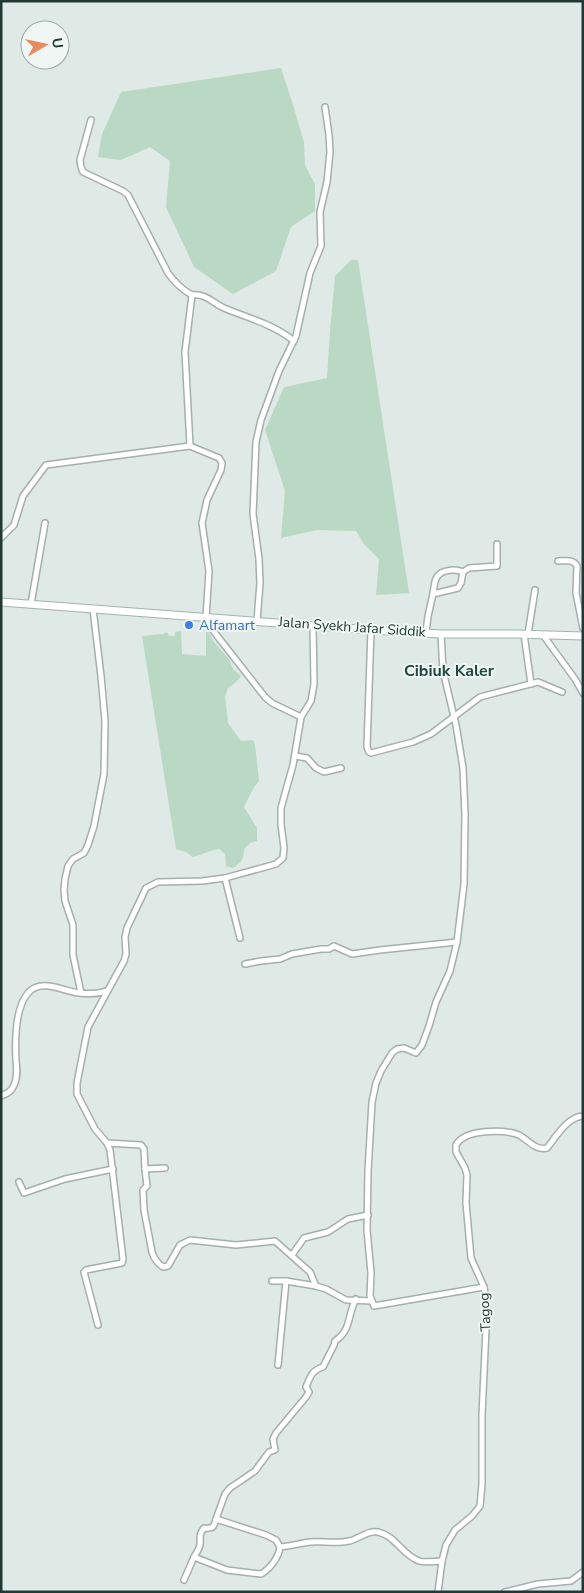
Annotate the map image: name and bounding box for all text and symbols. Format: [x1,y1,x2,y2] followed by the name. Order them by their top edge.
[20,20,70,70] north arrow
[47,36,68,50] text: U
[277,612,427,642] street label: Jalan Syekh Jafar Siddik
[199,616,255,635] place label: Alfamart
[183,619,195,631] marker: Alfamart
[404,660,495,682] district label: Cibiuk Kaler
[474,1292,496,1332] street label: Tagog

